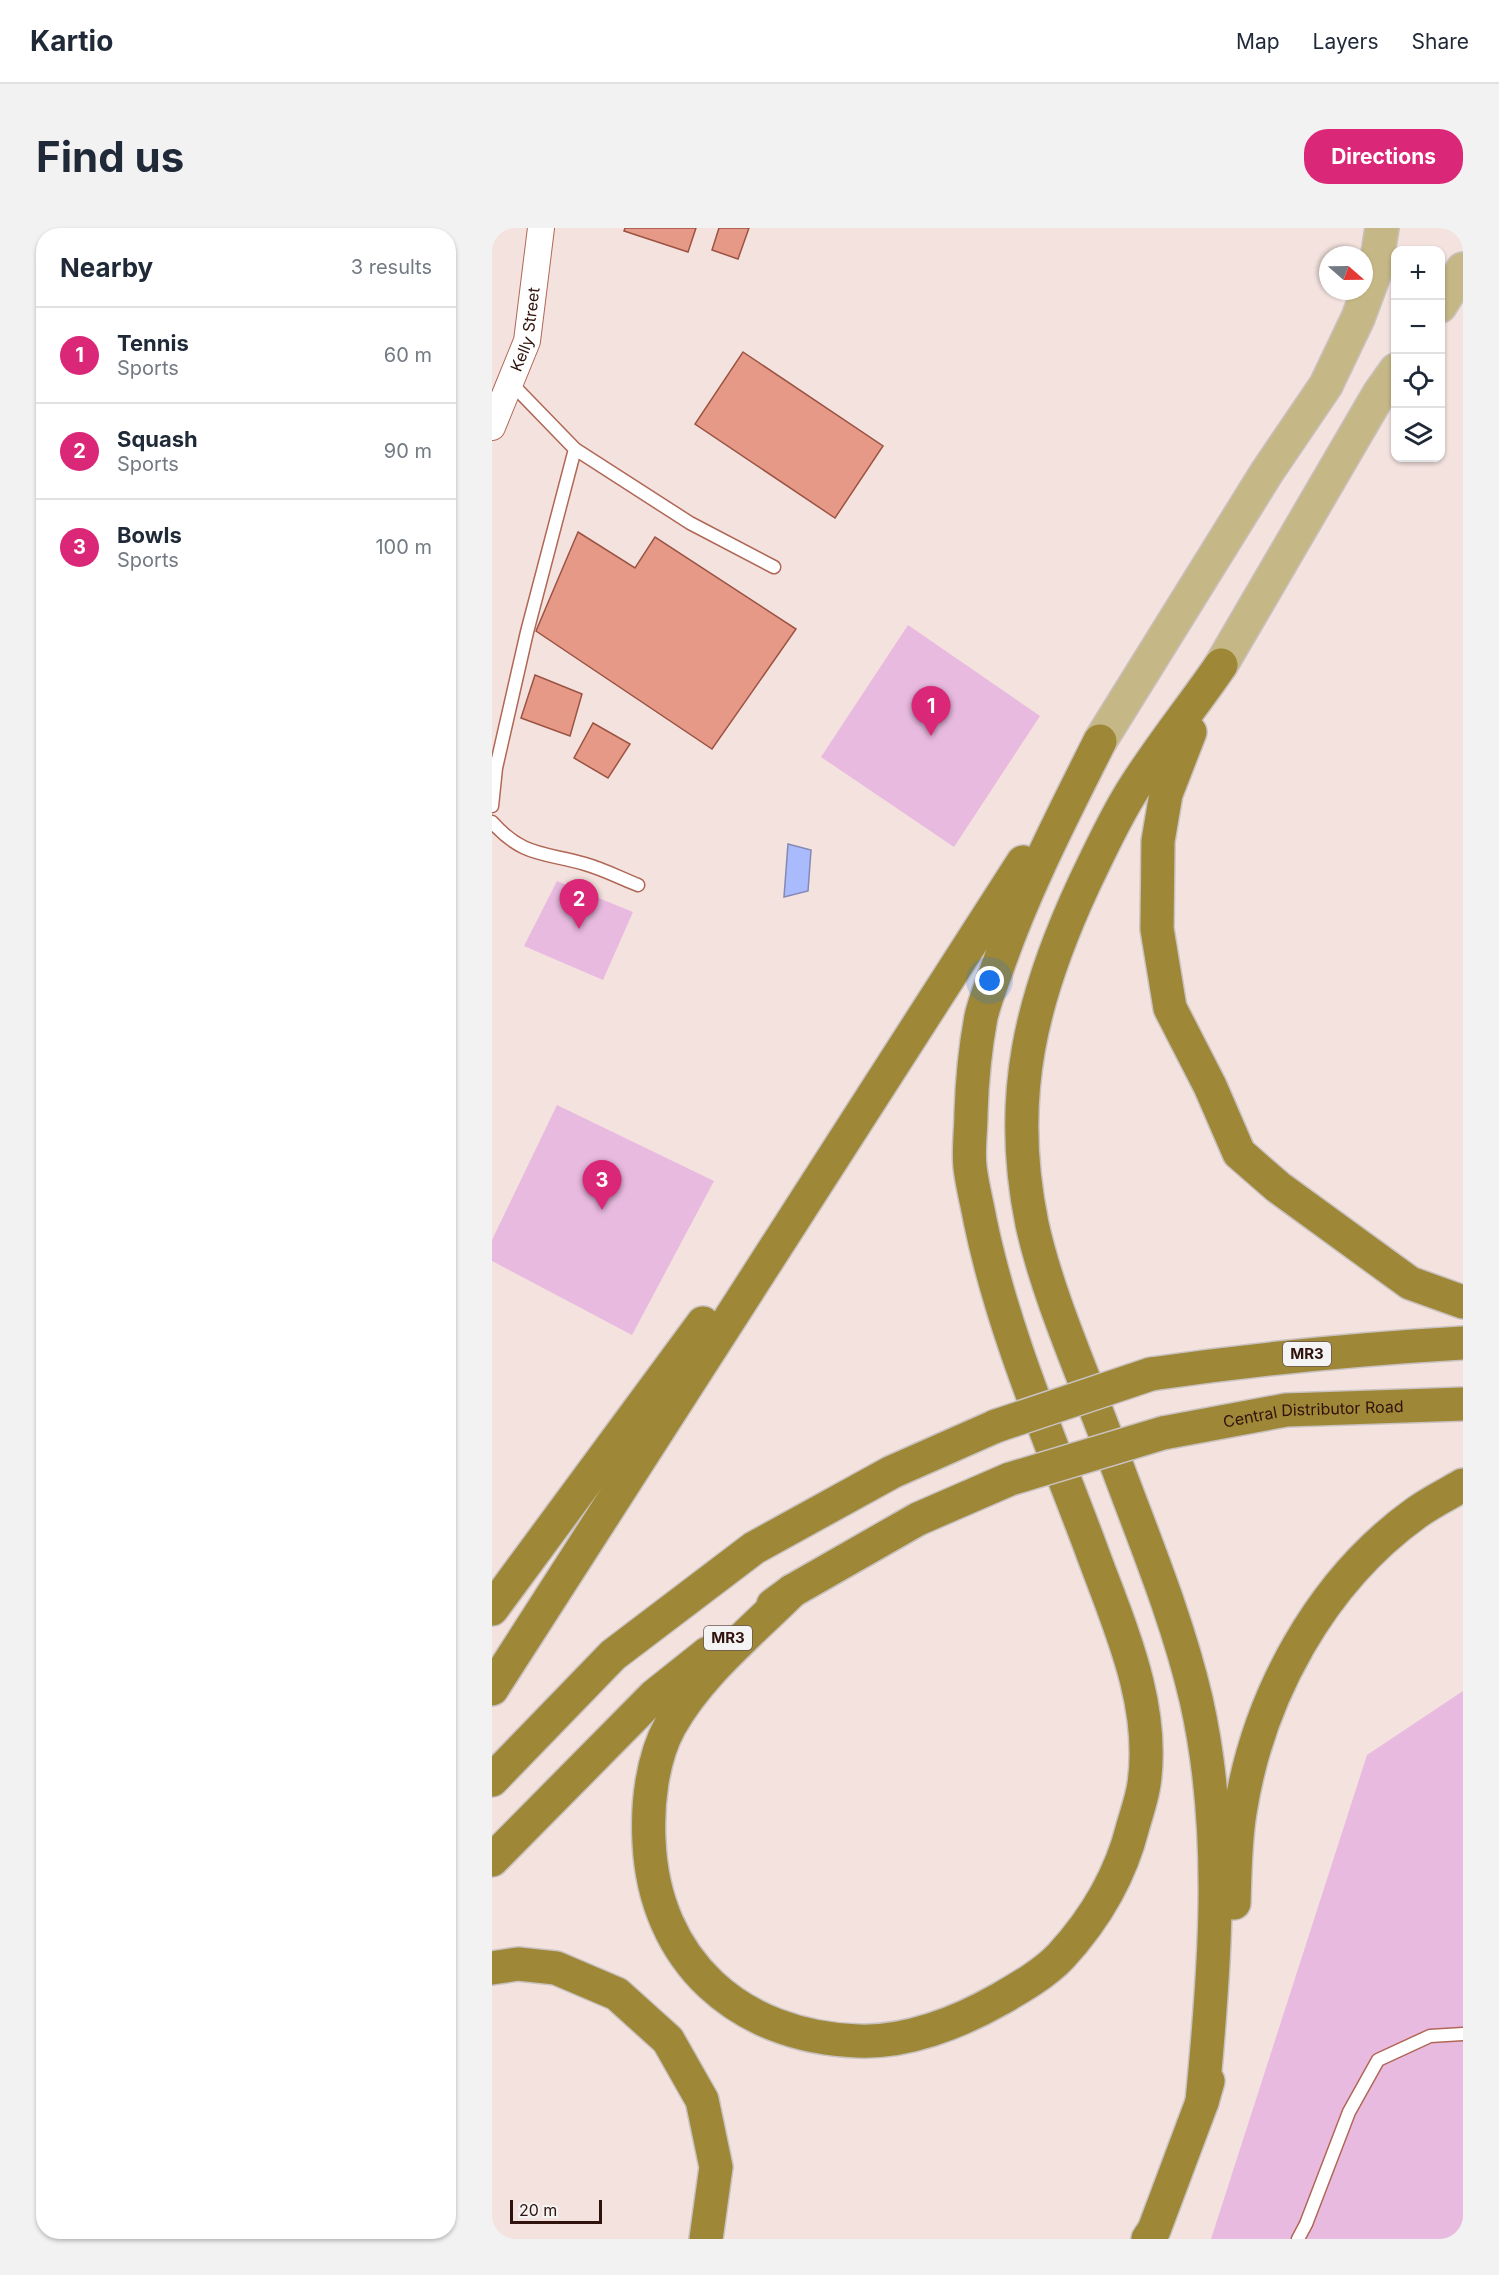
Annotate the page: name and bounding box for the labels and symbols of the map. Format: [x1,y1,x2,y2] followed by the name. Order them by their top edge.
[1319,246,1373,300] north arrow
[506,286,544,374] street label: Kelly Street
[912,686,950,736] pin: 1
[560,880,598,929] pin: 2
[975,966,1004,995] your location
[582,1160,622,1210] pin: 3
[1283,1342,1331,1366] road number: MR3
[1221,1396,1404,1432] street label: Central Distributor Road
[704,1626,752,1650] road number: MR3
[510,2197,602,2224] scale bar

